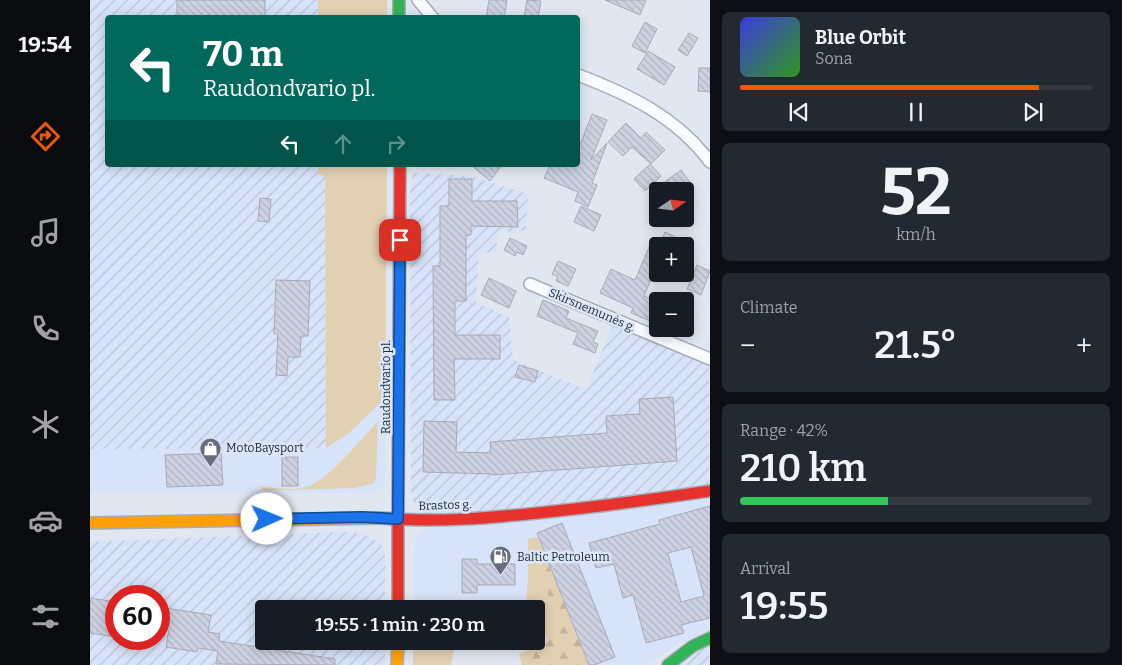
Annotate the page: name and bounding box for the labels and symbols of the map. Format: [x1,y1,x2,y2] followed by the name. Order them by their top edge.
[649,182,694,228] north arrow
[379,219,421,261] pin
[547,285,637,335] street label: Skirsnemunės g.
[379,340,393,434] street label: Raudondvario pl.
[198,436,222,467] shop icon: MotoBaysport
[226,441,304,455] place label: MotoBaysport
[240,492,292,544] position arrow
[418,497,472,513] street label: Brastos g.
[489,545,513,576] fuel station icon: Baltic Petroleum
[517,550,610,564] place label: Baltic Petroleum
[105,585,170,650] speed limit sign: 60

